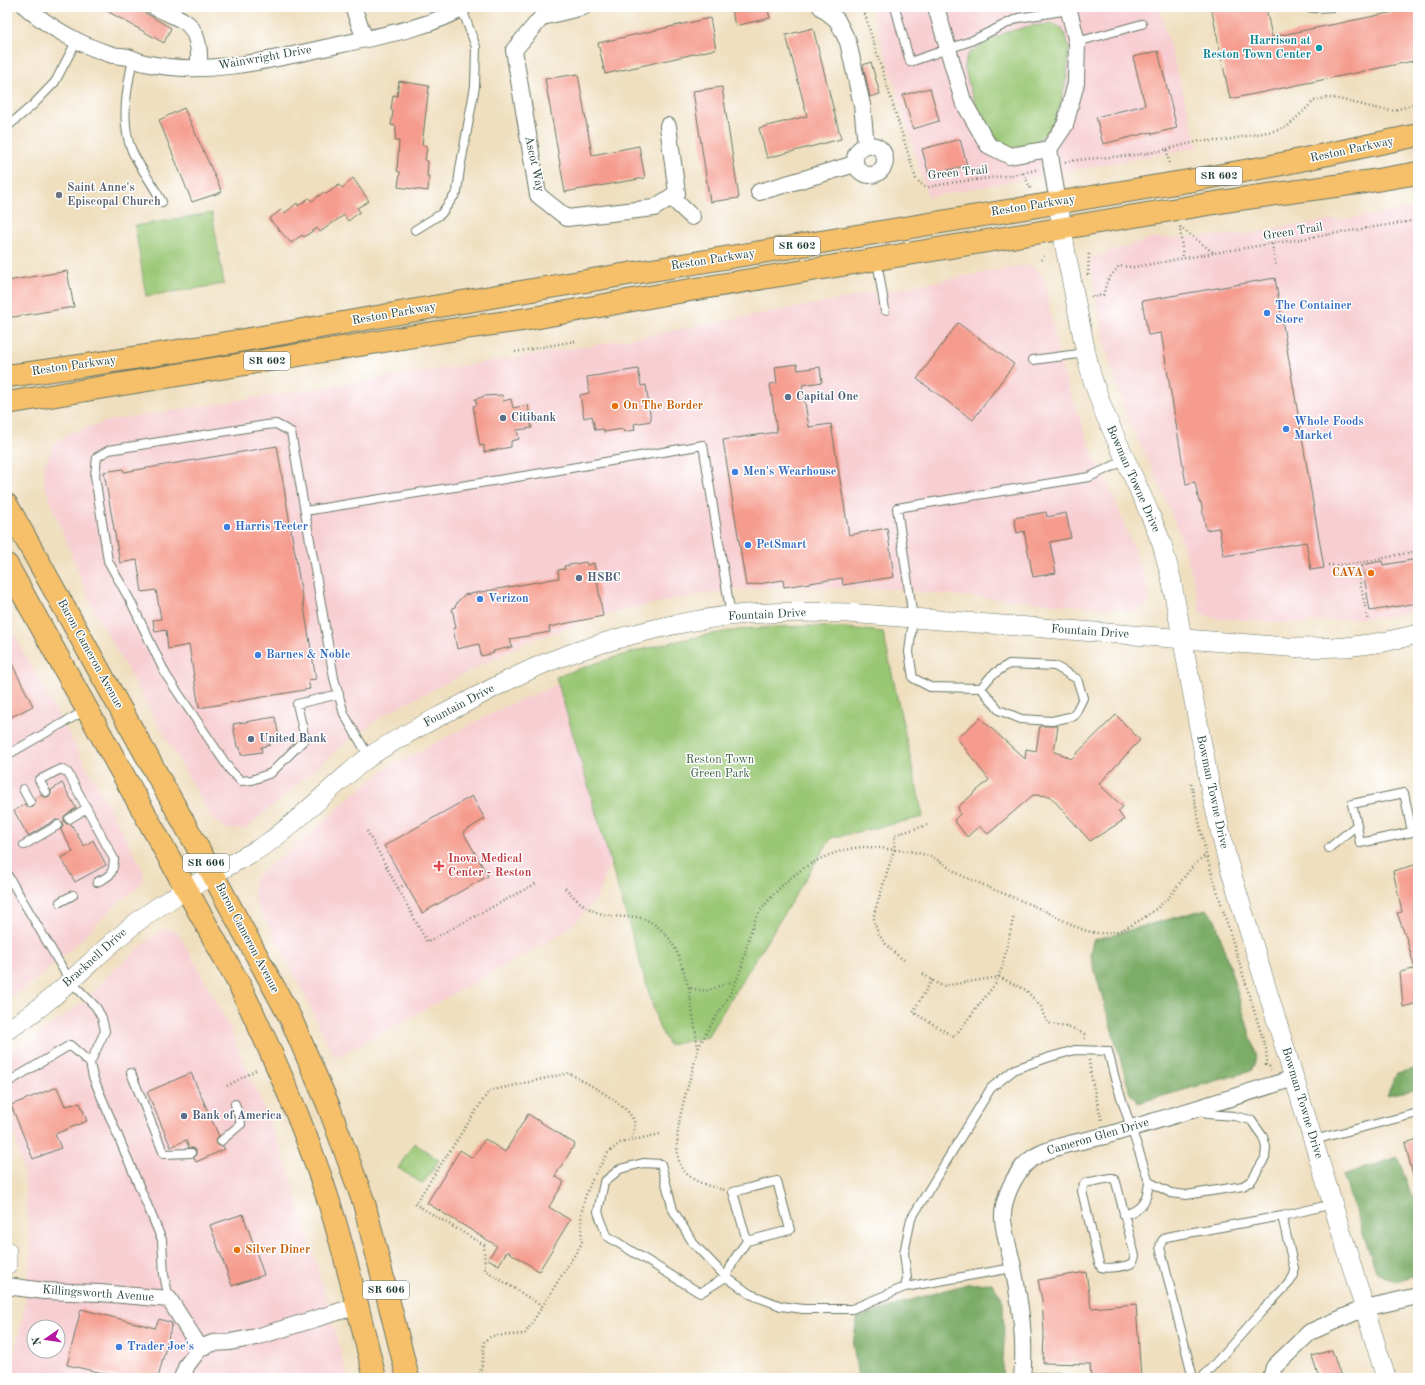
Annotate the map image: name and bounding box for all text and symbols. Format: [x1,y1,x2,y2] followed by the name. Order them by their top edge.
[1202,35,1312,61] place label: Harrison at Reston Town Center
[1314,43,1324,53] marker: Harrison at Reston Town Center
[217,44,313,72] street label: Wainwright Drive
[522,135,546,194] street label: Ascot Way
[1309,135,1395,165] street label: Reston Parkway
[927,164,989,182] street label: Green Trail
[1196,167,1242,185] road number: SR 602
[67,182,161,208] place label: Saint Anne's Episcopal Church
[54,190,64,200] marker: Saint Anne's Episcopal Church
[990,193,1077,219] street label: Reston Parkway
[1262,221,1324,243] street label: Green Trail
[774,237,820,255] road number: SR 602
[670,247,757,273] street label: Reston Parkway
[1275,300,1352,326] place label: The Container Store
[351,301,438,327] street label: Reston Parkway
[1262,308,1272,318] marker: The Container Store
[244,352,290,370] road number: SR 602
[31,354,118,378] street label: Reston Parkway
[796,391,859,403] place label: Capital One
[783,392,793,402] marker: Capital One
[623,400,703,412] place label: On The Border
[610,401,620,411] marker: On The Border
[511,412,556,424] place label: Citibank
[498,413,508,423] marker: Citibank
[1294,416,1364,442] place label: Whole Foods Market
[1104,424,1162,535] street label: Bowman Towne Drive
[1281,424,1291,434] marker: Whole Foods Market
[743,466,837,478] place label: Men's Wearhouse
[730,467,740,477] marker: Men's Wearhouse
[235,521,308,533] place label: Harris Teeter
[222,522,232,532] marker: Harris Teeter
[756,539,807,551] place label: PetSmart
[743,540,753,550] marker: PetSmart
[1332,567,1363,579] place label: CAVA
[1366,568,1376,578] marker: CAVA
[587,572,621,584] place label: HSBC
[574,573,584,583] marker: HSBC
[488,593,529,605] place label: Verizon
[475,594,485,604] marker: Verizon
[55,597,125,711] street label: Baron Cameron Avenue
[728,607,807,623] street label: Fountain Drive
[1051,623,1130,641] street label: Fountain Drive
[266,649,351,661] place label: Barnes & Noble
[253,650,263,660] marker: Barnes & Noble
[422,682,497,730] street label: Fountain Drive
[259,733,327,745] place label: United Bank
[246,734,256,744] marker: United Bank
[1194,734,1230,850] street label: Bowman Towne Drive
[686,754,755,780] park label: Reston Town Green Park
[448,853,532,879] place label: Inova Medical Center - Reston
[183,854,229,872] road number: SR 606
[433,860,445,872] marker: Inova Medical Center - Reston
[213,881,281,995] street label: Baron Cameron Avenue
[61,926,130,990] street label: Bracknell Drive
[1279,1046,1325,1161] street label: Bowman Towne Drive
[192,1110,282,1122] place label: Bank of America
[179,1111,189,1121] marker: Bank of America
[1045,1117,1151,1157] street label: Cameron Glen Drive
[245,1244,310,1256] place label: Silver Diner
[232,1245,242,1255] marker: Silver Diner
[363,1281,409,1299] road number: SR 606
[42,1284,155,1304] street label: Killingsworth Avenue
[26,1319,66,1359] north arrow
[31,1335,44,1346] text: N
[127,1341,194,1353] place label: Trader Joe's
[114,1342,124,1352] marker: Trader Joe's

